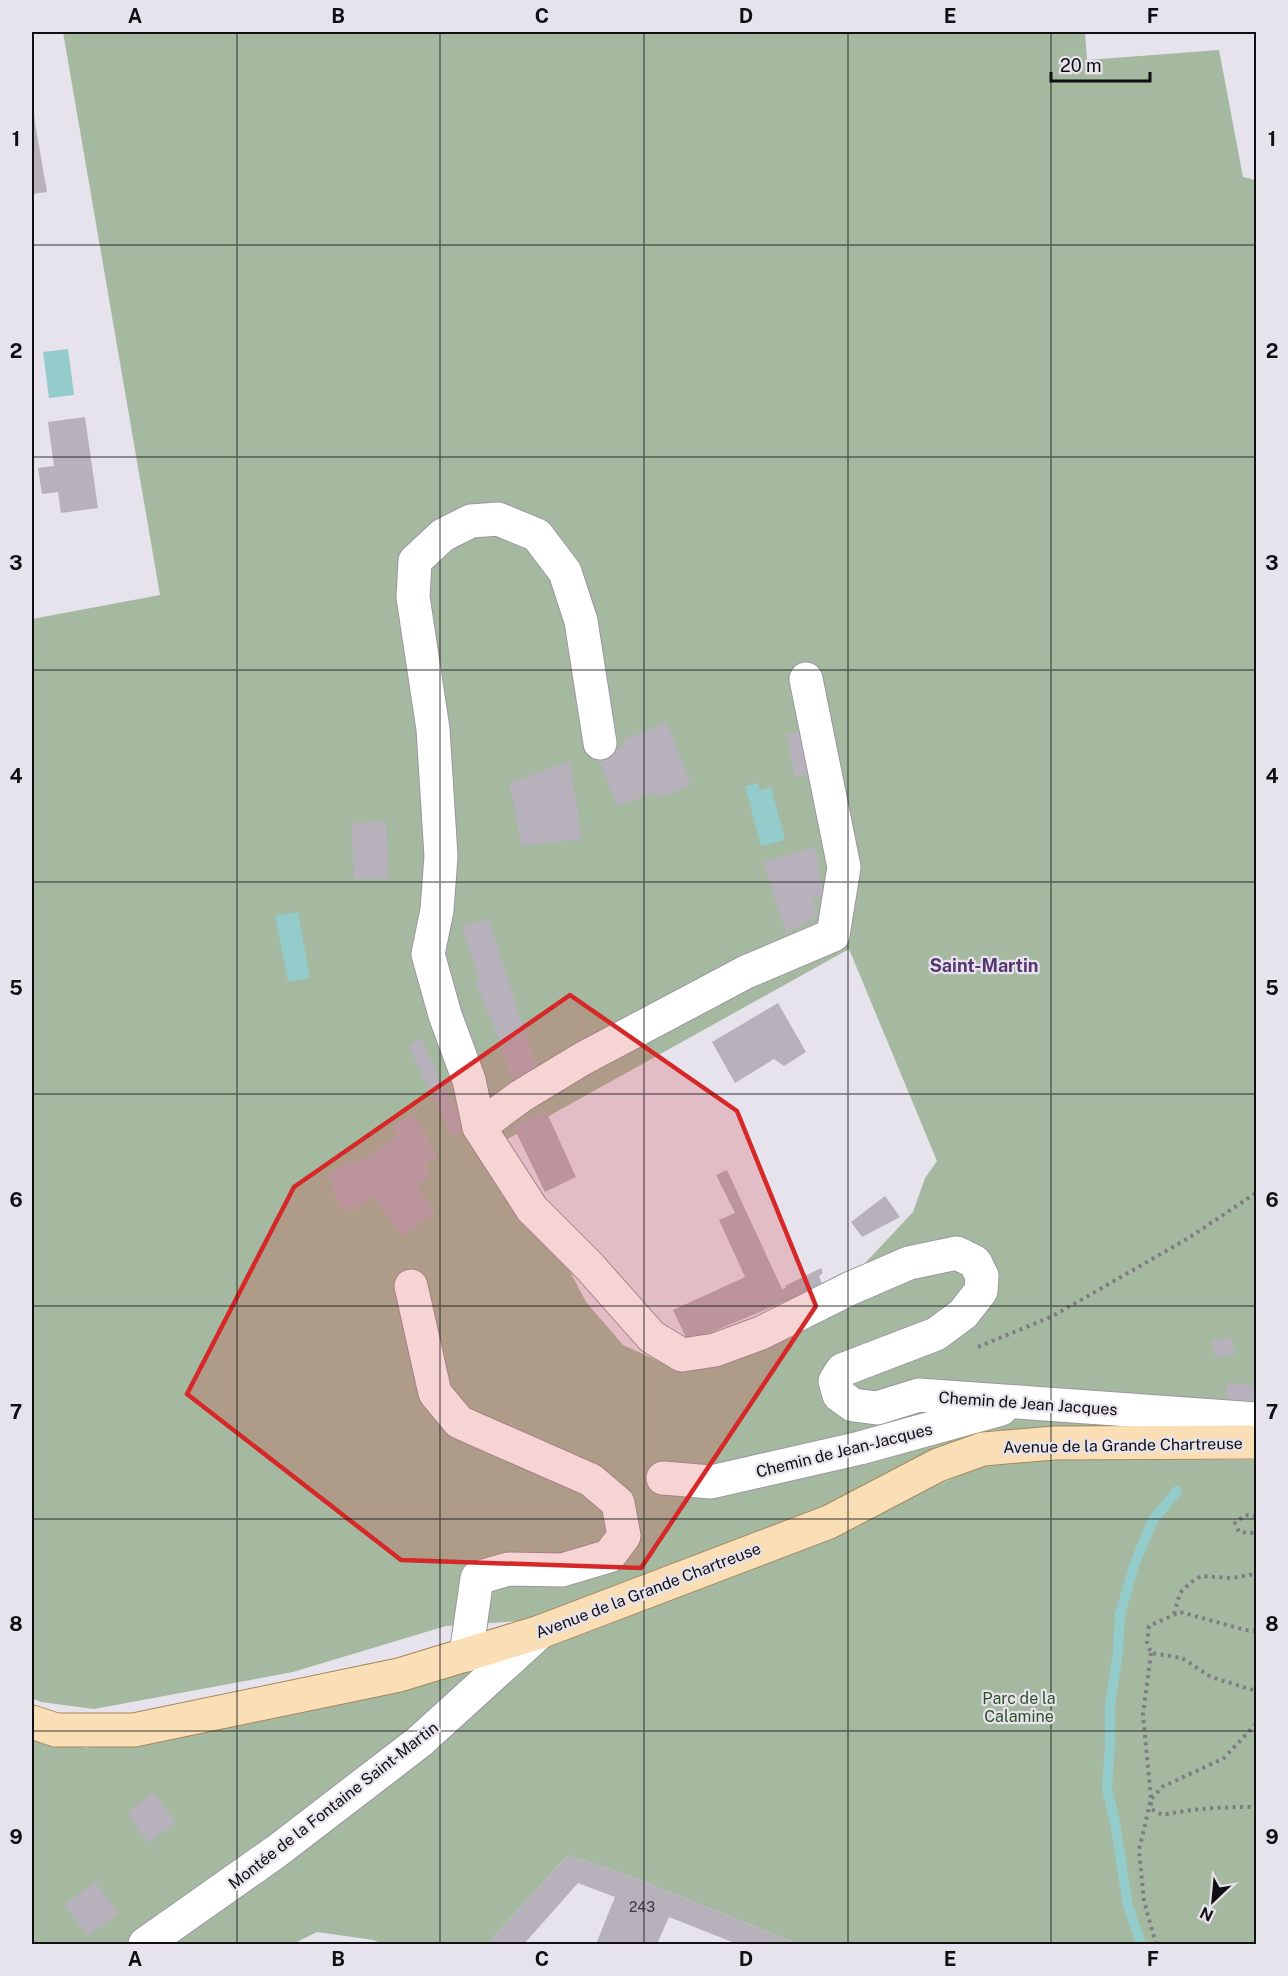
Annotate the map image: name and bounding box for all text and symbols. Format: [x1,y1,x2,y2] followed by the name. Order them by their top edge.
[128,4,142,28] text: A
[331,4,345,28] text: B
[535,4,549,28] text: C
[739,4,753,28] text: D
[944,4,956,28] text: E
[1147,4,1159,28] text: F
[1051,45,1150,83] scale bar
[1060,55,1102,76] text: 20 m
[12,127,20,151] text: 1
[1268,127,1276,151] text: 1
[10,339,22,363] text: 2
[1266,339,1278,363] text: 2
[9,551,23,575] text: 3
[1265,551,1279,575] text: 3
[9,764,23,788] text: 4
[1265,764,1279,788] text: 4
[929,955,1039,976] district label: Saint-Martin
[9,976,23,1000] text: 5
[1265,976,1279,1000] text: 5
[9,1188,23,1212] text: 6
[1265,1188,1279,1212] text: 6
[938,1388,1118,1419] street label: Chemin de Jean Jacques
[10,1400,22,1424] text: 7
[1266,1400,1278,1424] text: 7
[754,1419,934,1482] street label: Chemin de Jean-Jacques
[1003,1434,1243,1457] street label: Avenue de la Grande Chartreuse
[533,1539,763,1642] street label: Avenue de la Grande Chartreuse
[9,1612,23,1636] text: 8
[1265,1612,1279,1636] text: 8
[982,1689,1056,1726] park label: Parc de la Calamine
[225,1718,442,1893] street label: Montée de la Fontaine Saint-Martin
[9,1825,23,1849] text: 9
[1265,1825,1279,1849] text: 9
[1183,1871,1243,1931] north arrow
[629,1899,655,1915] house number: 243
[1197,1903,1216,1925] text: N
[128,1947,142,1971] text: A
[331,1947,345,1971] text: B
[535,1947,549,1971] text: C
[739,1947,753,1971] text: D
[944,1947,956,1971] text: E
[1147,1947,1159,1971] text: F

